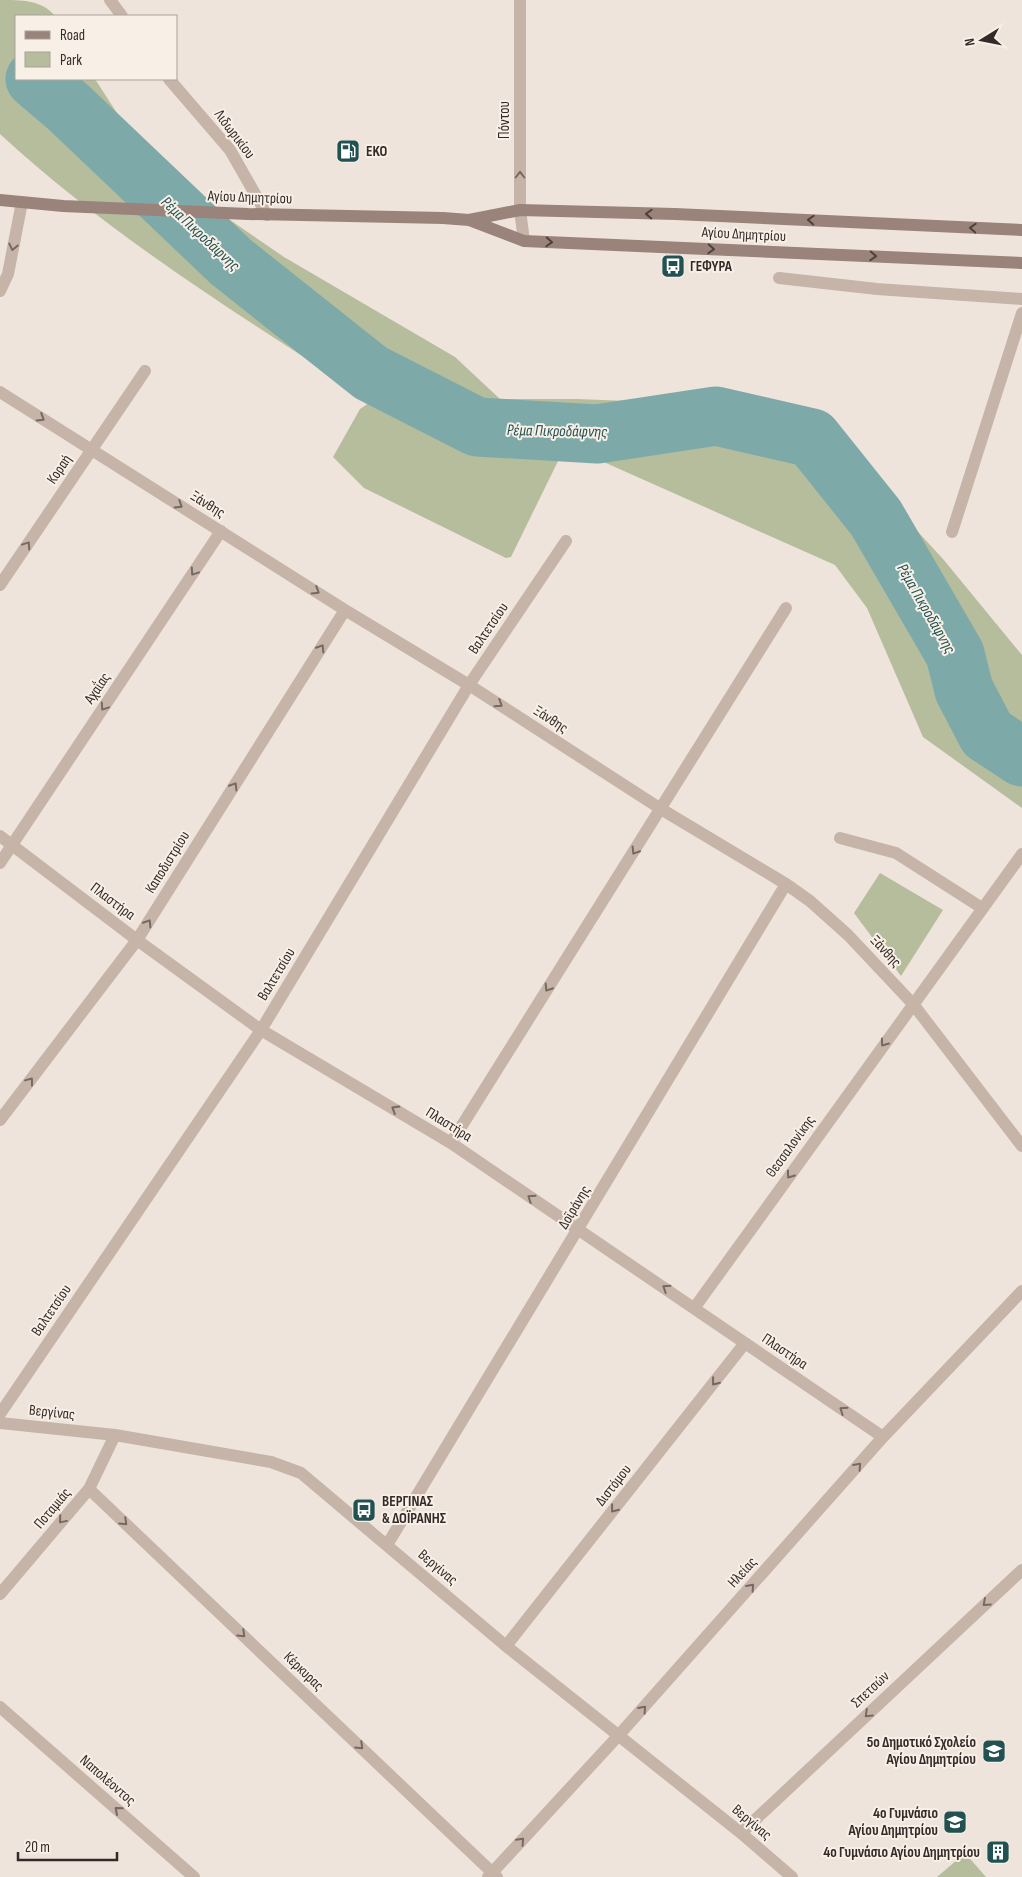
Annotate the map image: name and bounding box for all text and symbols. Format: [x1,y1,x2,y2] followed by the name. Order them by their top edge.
[15,15,178,80] legend
[957,15,1007,65] north arrow
[60,26,85,45] text: Road
[961,37,979,47] text: N
[60,51,82,70] text: Park
[495,101,514,139] street label: Πόντου
[209,105,259,163] street label: Λιδωρικίου
[335,138,361,164] fuel station icon: EKO
[366,142,388,161] place label: EKO
[515,170,525,178] one-way arrow
[206,186,293,208] street label: Αγίου Δημητρίου
[157,193,244,276] water label: Ρέμα Πικροδάφνης
[644,208,652,219] one-way arrow
[807,215,815,226] one-way arrow
[969,222,977,233] one-way arrow
[700,223,787,246] street label: Αγίου Δημητρίου
[545,236,553,247] one-way arrow
[8,242,19,251] one-way arrow
[707,243,715,254] one-way arrow
[870,251,878,262] one-way arrow
[660,253,686,279] bus stop icon: ΓΕΦΥΡΑ
[690,257,733,276] place label: ΓΕΦΥΡΑ
[36,411,45,421] one-way arrow
[507,421,608,442] water label: Ρέμα Πικροδάφνης
[43,451,76,488] street label: Κοραή
[187,486,229,522] street label: Ξάνθης
[173,498,182,508] one-way arrow
[21,541,30,551] one-way arrow
[892,560,959,658] water label: Ρέμα Πικροδάφνης
[191,566,200,576] one-way arrow
[311,585,320,595] one-way arrow
[464,599,513,658] street label: Βαλτετσίου
[315,645,324,654] one-way arrow
[79,669,115,708] street label: Αχαΐας
[493,698,503,707] one-way arrow
[530,701,572,738] street label: Ξάνθης
[100,702,110,711] one-way arrow
[228,782,238,791] one-way arrow
[141,828,194,897] street label: Καποδιστρίου
[631,845,641,854] one-way arrow
[87,878,139,925] street label: Πλαστήρα
[141,920,151,929] one-way arrow
[866,931,905,972] street label: Ξάνθης
[253,944,300,1004] street label: Βαλτετσίου
[545,983,555,992] one-way arrow
[881,1037,890,1047] one-way arrow
[24,1078,32,1087] one-way arrow
[422,1103,476,1146] street label: Πλαστήρα
[391,1106,400,1116] one-way arrow
[761,1111,819,1181] street label: Θεσσαλονίκης
[787,1169,795,1178] one-way arrow
[554,1182,595,1233] street label: Δοϊράνης
[527,1194,536,1204] one-way arrow
[27,1281,76,1340] street label: Βαλτετσίου
[662,1285,672,1294] one-way arrow
[758,1329,812,1374] street label: Πλαστήρα
[712,1376,720,1385] one-way arrow
[28,1401,76,1424] street label: Βεργίνας
[839,1407,849,1416] one-way arrow
[591,1461,636,1510] street label: Διστόμου
[853,1462,862,1471] one-way arrow
[30,1484,75,1533] street label: Ποταμιάς
[382,1492,446,1528] place label: ΒΕΡΓΙΝΑΣ & ΔΟΪΡΑΝΗΣ
[351,1497,377,1523] bus stop icon: ΒΕΡΓΙΝΑΣ & ΔΟΪΡΑΝΗΣ
[611,1504,620,1513] one-way arrow
[60,1514,68,1523] one-way arrow
[119,1517,128,1526] one-way arrow
[414,1545,461,1590] street label: Βεργίνας
[724,1553,761,1592] street label: Ηλείας
[745,1584,754,1593] one-way arrow
[982,1597,991,1606] one-way arrow
[236,1628,245,1637] one-way arrow
[280,1648,328,1695] street label: Κέρκυρας
[847,1667,893,1712] street label: Σπετσών
[637,1705,646,1714] one-way arrow
[864,1708,873,1717] one-way arrow
[867,1733,976,1769] place label: 5ο Δημοτικό Σχολείο Αγίου Δημητρίου
[981,1738,1007,1764] school or university icon: 5ο Δημοτικό Σχολείο Αγίου Δημητρίου
[354,1740,363,1749] one-way arrow
[76,1751,140,1810] street label: Ναπολέοντος
[728,1800,775,1845] street label: Βεργίνας
[847,1804,938,1840] place label: 4ο Γυμνάσιο Αγίου Δημητρίου
[114,1807,123,1816] one-way arrow
[942,1809,968,1835] school or university icon: 4ο Γυμνάσιο Αγίου Δημητρίου
[18,1830,116,1862] scale bar
[25,1838,50,1857] text: 20 m
[515,1838,524,1847] one-way arrow
[985,1839,1011,1865] building icon: 4o Γυμνάσιο Αγίου Δημητρίου
[823,1843,980,1862] place label: 4o Γυμνάσιο Αγίου Δημητρίου

